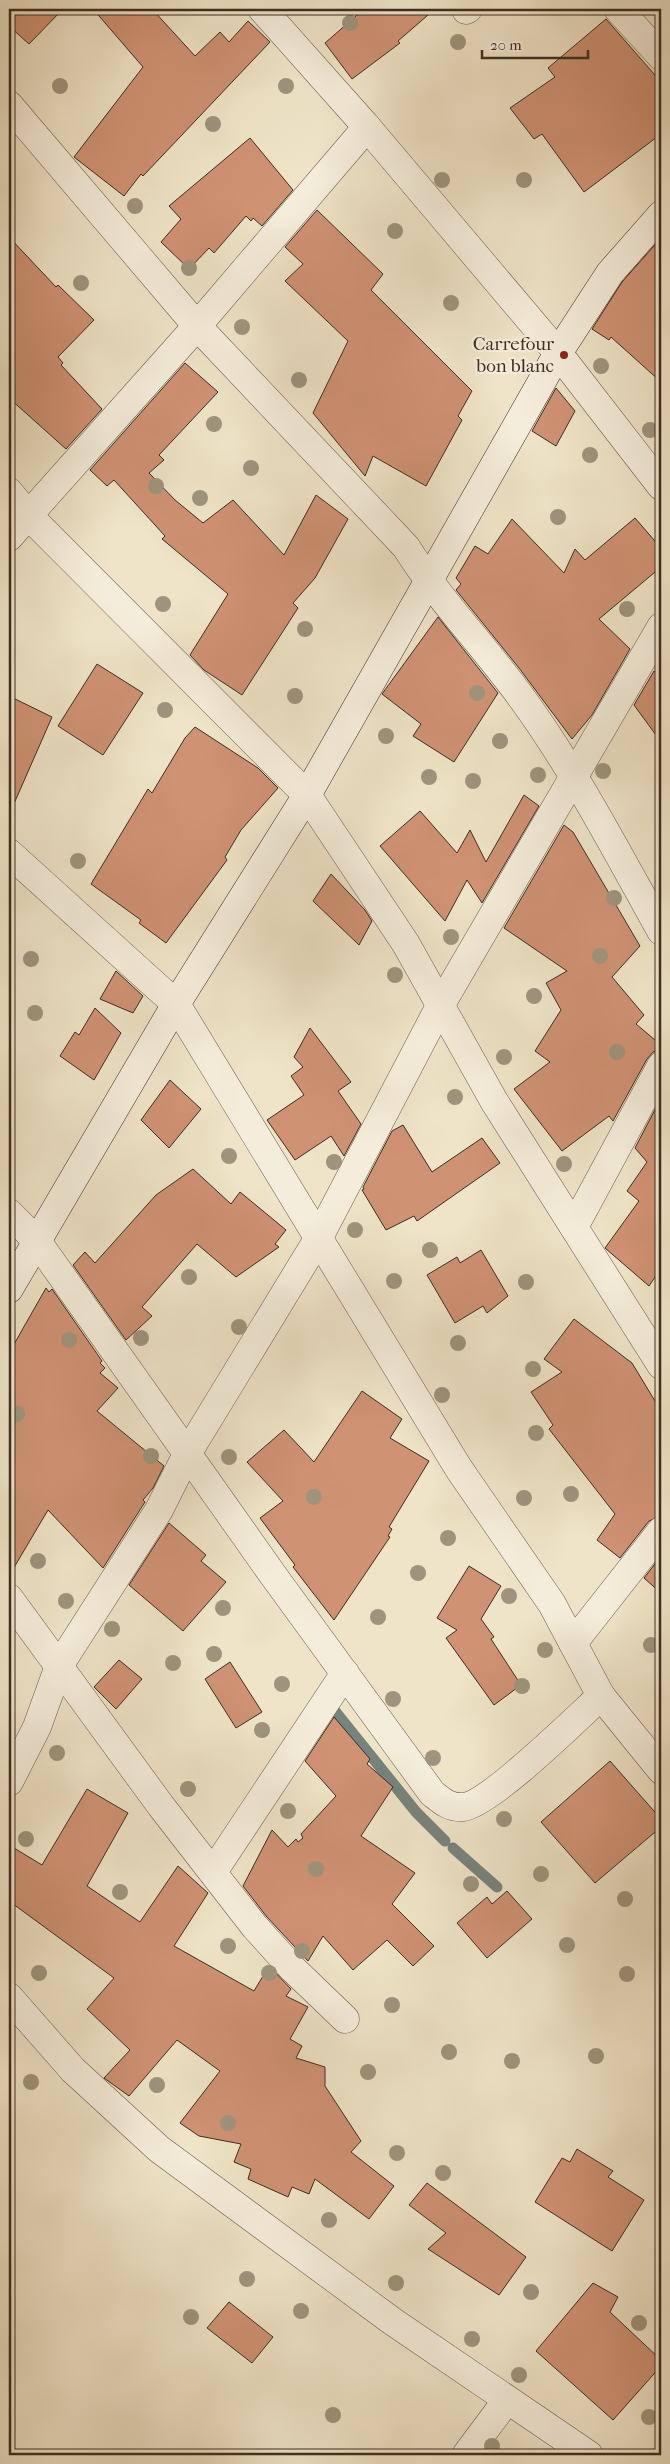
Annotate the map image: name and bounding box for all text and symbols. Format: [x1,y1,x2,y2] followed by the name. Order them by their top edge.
[482,28,589,60] scale bar
[490,36,522,54] text: 20 m
[473,333,555,377] place label: Carrefour bon blanc
[558,349,570,361] marker: Carrefour bon blanc

